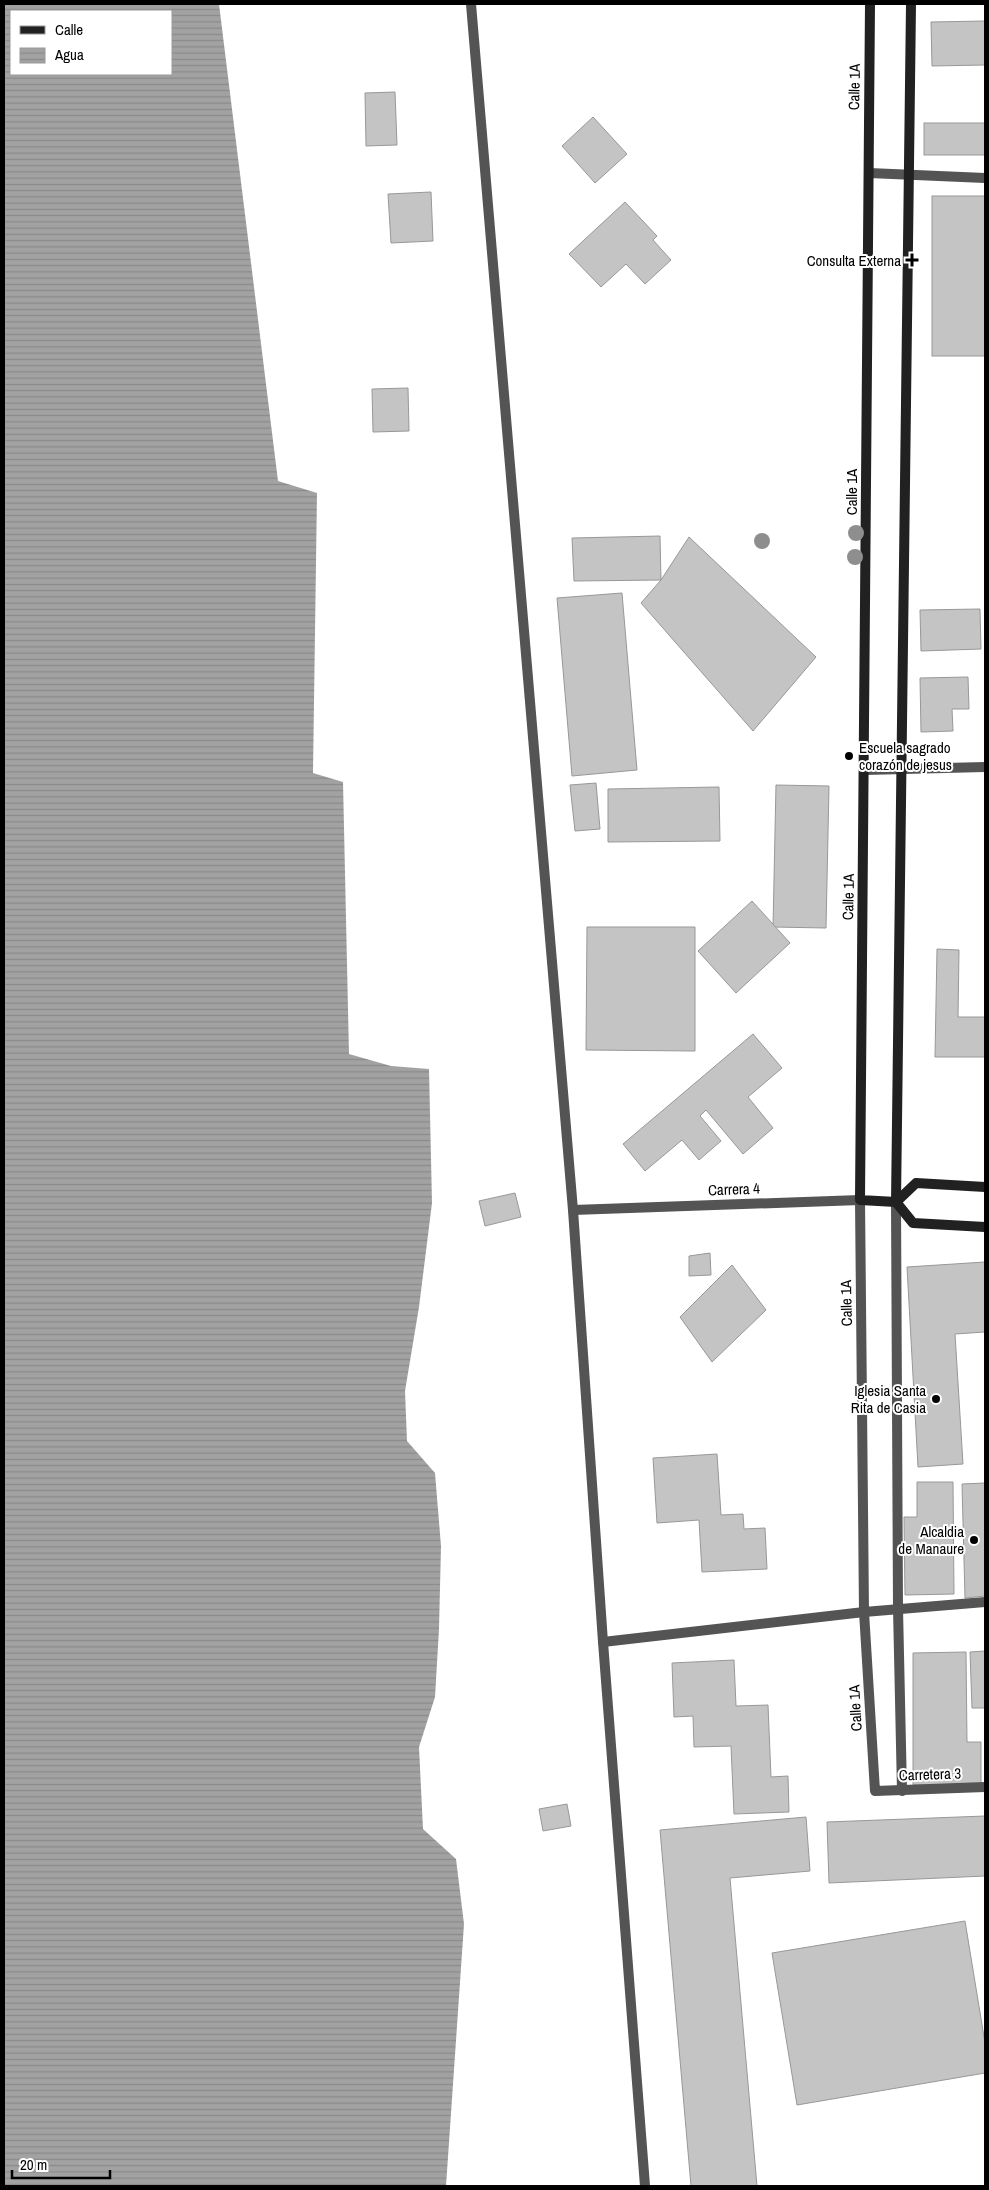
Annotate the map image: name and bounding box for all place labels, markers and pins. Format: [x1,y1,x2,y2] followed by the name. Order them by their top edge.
[807,250,901,271] place label: Consulta Externa
[905,253,919,267] marker: Consulta Externa
[859,737,952,775] place label: Escuela sagrado corazón de jesus
[843,750,855,762] marker: Escuela sagrado corazón de jesus
[851,1380,926,1418] place label: Iglesia Santa Rita de Casia
[930,1393,942,1405] marker: Iglesia Santa Rita de Casia
[898,1521,964,1559] place label: Alcaldia de Manaure
[968,1534,980,1546] marker: Alcaldia de Manaure

